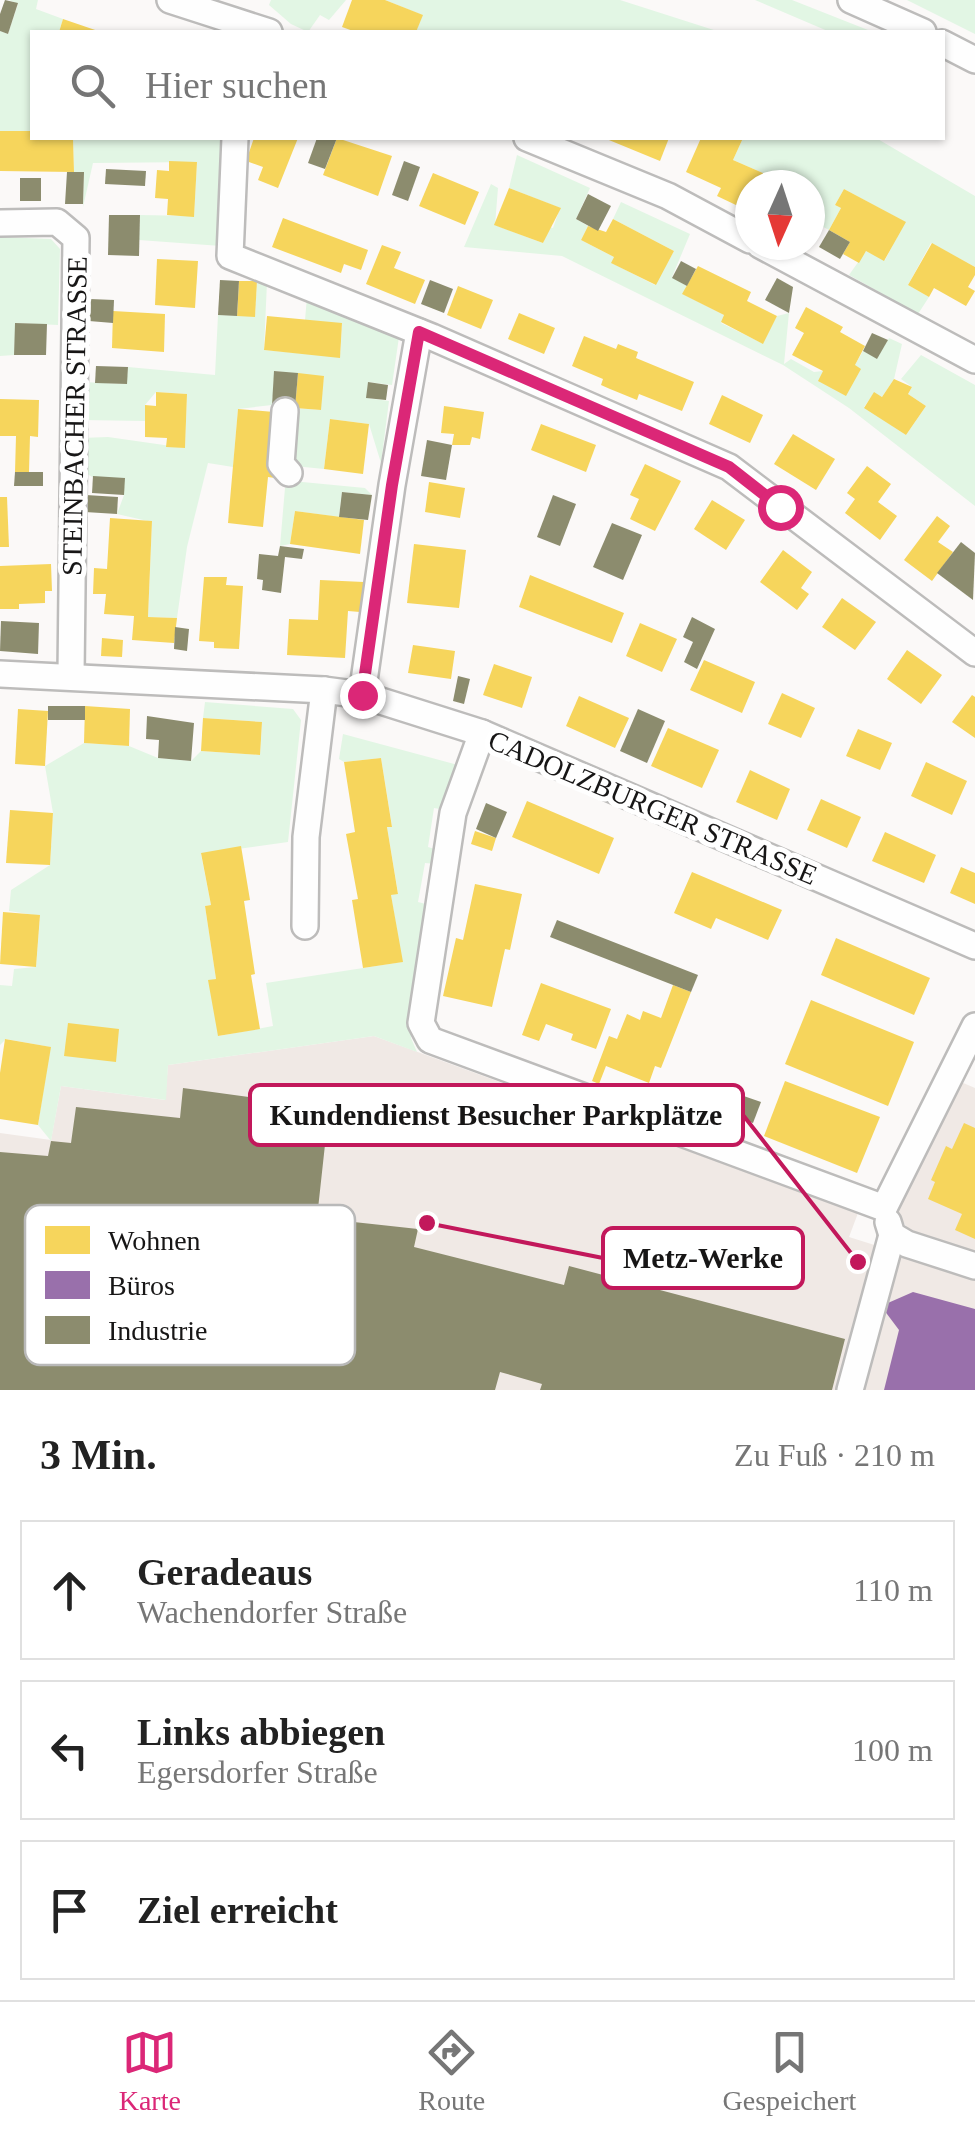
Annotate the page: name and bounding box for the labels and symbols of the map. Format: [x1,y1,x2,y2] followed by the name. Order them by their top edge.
[735,170,825,260] north arrow
[56,256,93,576] street label: STEINBACHER STRASSE
[758,485,804,531] route start
[340,673,386,719] route end
[484,724,822,891] street label: CADOLZBURGER STRASSE
[250,1085,743,1145] callout: Kundendienst Besucher Parkplätze
[270,1098,722,1131] text: Kundendienst Besucher Parkplätze
[25,1205,355,1365] legend
[108,1225,201,1256] text: Wohnen
[603,1228,803,1288] callout: Metz-Werke
[623,1241,783,1274] text: Metz-Werke
[108,1270,175,1301] text: Büros
[108,1315,208,1346] text: Industrie

